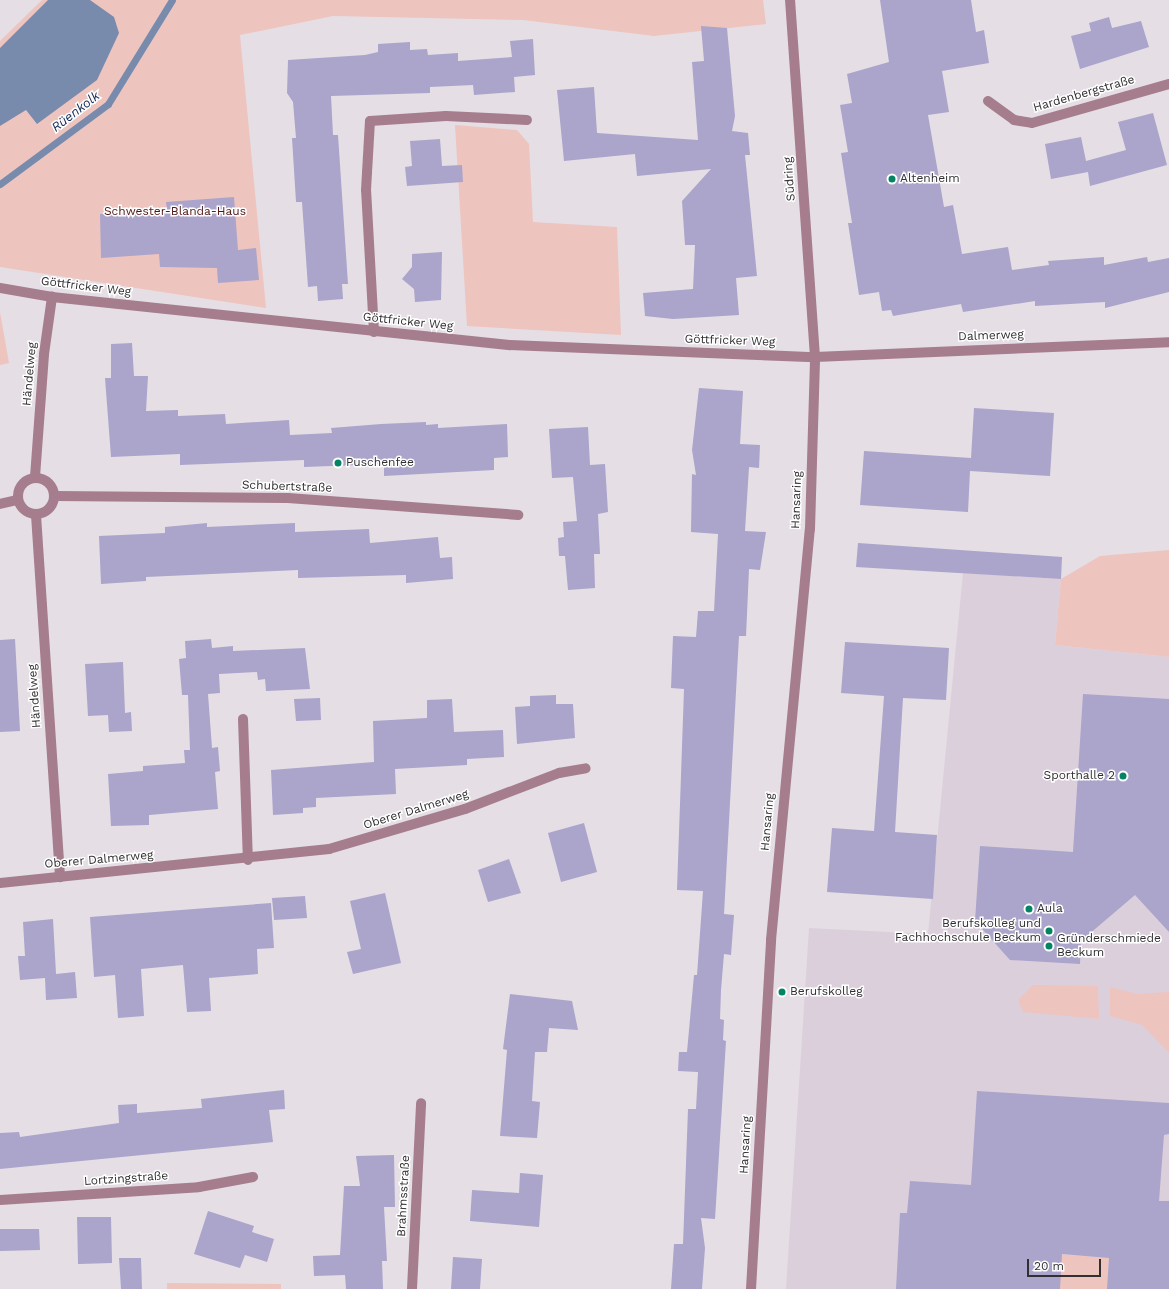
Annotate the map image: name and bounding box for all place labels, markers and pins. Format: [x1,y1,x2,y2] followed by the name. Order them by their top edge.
[900,172,960,186] place label: Altenheim
[887,174,897,184] marker: Altenheim
[346,456,414,470] place label: Puschenfee
[333,458,343,468] marker: Puschenfee
[1044,769,1115,783] place label: Sporthalle 2
[1118,771,1128,781] marker: Sporthalle 2
[1037,902,1063,916] place label: Aula
[1024,904,1034,914] marker: Aula
[895,917,1041,945] place label: Berufskolleg und Fachhochschule Beckum
[1044,926,1054,936] marker: Berufskolleg und Fachhochschule Beckum
[1057,932,1161,960] place label: Gründerschmiede Beckum
[1044,941,1054,951] marker: Gründerschmiede Beckum
[790,985,863,999] place label: Berufskolleg
[777,987,787,997] marker: Berufskolleg

